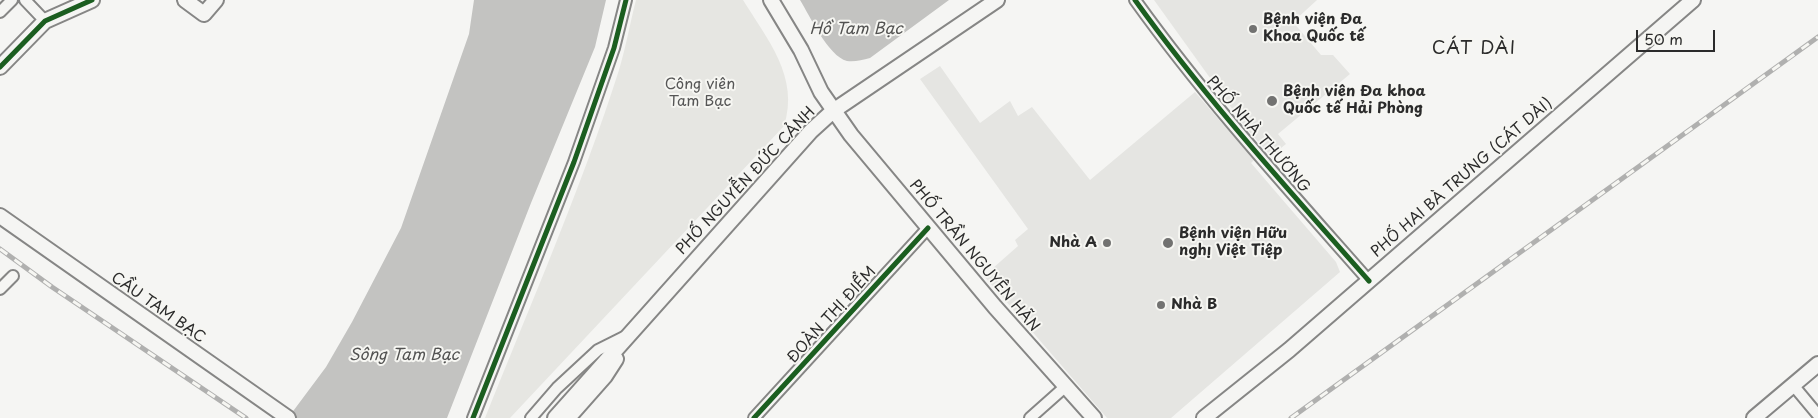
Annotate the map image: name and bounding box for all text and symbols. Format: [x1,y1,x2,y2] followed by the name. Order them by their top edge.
[1263,11,1365,46] place label: Bệnh viện Đa Khoa Quốc tế
[809,20,903,40] water label: Hồ Tam Bạc
[1638,20,1717,52] scale bar
[1247,23,1259,35] marker: Bệnh viện Đa Khoa Quốc tế
[1644,27,1683,50] text: 50 m
[1431,38,1517,60] district label: CÁT DÀI
[1202,73,1314,197] street label: PHỐ NHÀ THƯƠNG
[665,76,735,111] park label: Công viên Tam Bạc
[1283,83,1426,118] place label: Bệnh viện Đa khoa Quốc tế Hải Phòng
[1265,94,1279,108] marker: Bệnh viện Đa khoa Quốc tế Hải Phòng
[1368,95,1556,261] street label: PHỐ HAI BÀ TRƯNG (CÁT DÀI)
[673,103,819,259] street label: PHỐ NGUYỄN ĐỨC CẢNH
[905,177,1043,335] street label: PHỐ TRẦN NGUYÊN HÃN
[1179,225,1287,260] place label: Bệnh viện Hữu nghị Việt Tiệp
[1049,234,1097,252] place label: Nhà A
[1161,236,1175,250] marker: Bệnh viện Hữu nghị Việt Tiệp
[1101,237,1113,249] marker: Nhà A
[784,263,880,367] street label: ĐOÀN THỊ ĐIỂM
[108,269,208,347] street label: CẦU TAM BẠC
[1171,296,1217,314] place label: Nhà B
[1155,299,1167,311] marker: Nhà B
[349,346,459,366] water label: Sông Tam Bạc

